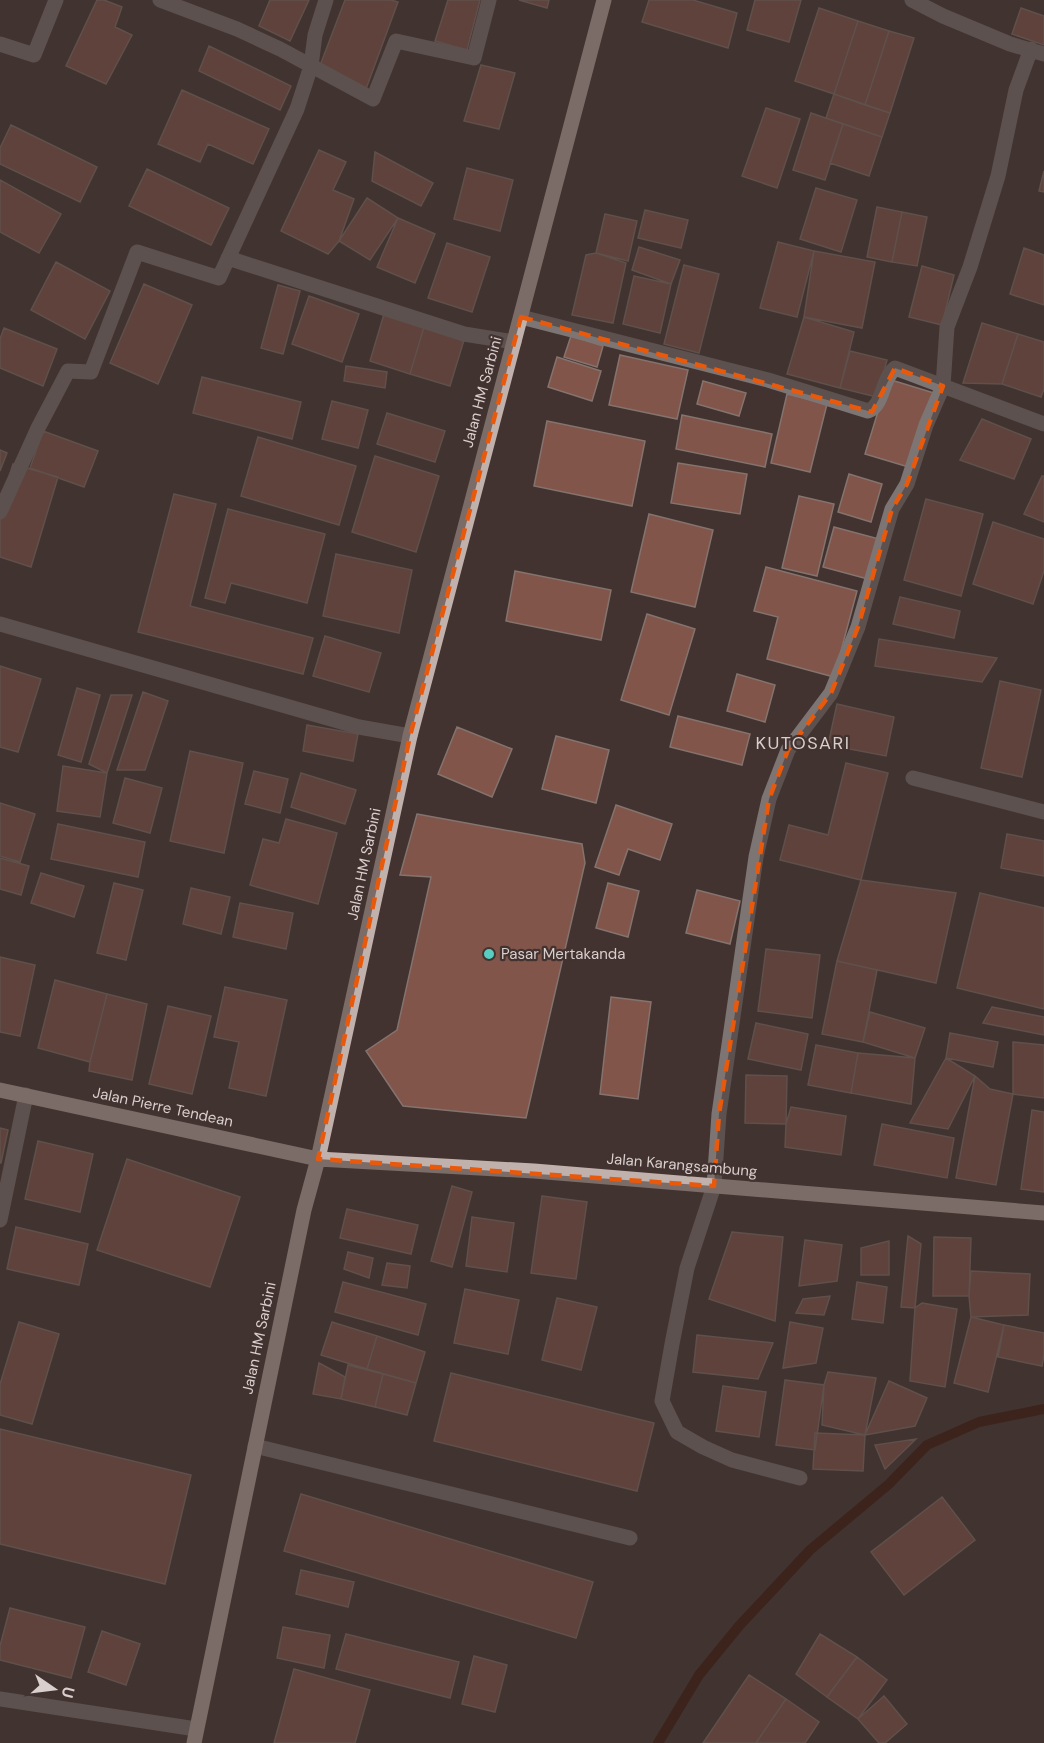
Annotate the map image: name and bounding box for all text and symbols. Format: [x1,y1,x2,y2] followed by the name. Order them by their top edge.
[458,334,506,450] street label: Jalan HM Sarbini
[756,731,850,755] district label: KUTOSARI
[342,806,386,922] street label: Jalan HM Sarbini
[501,944,625,964] place label: Pasar Mertakanda
[482,947,496,961] marker: Pasar Mertakanda
[91,1082,235,1132] street label: Jalan Pierre Tendean
[606,1148,758,1182] street label: Jalan Karangsambung
[237,1280,281,1396] street label: Jalan HM Sarbini
[24,1659,84,1719] north arrow
[57,1685,80,1700] text: U

